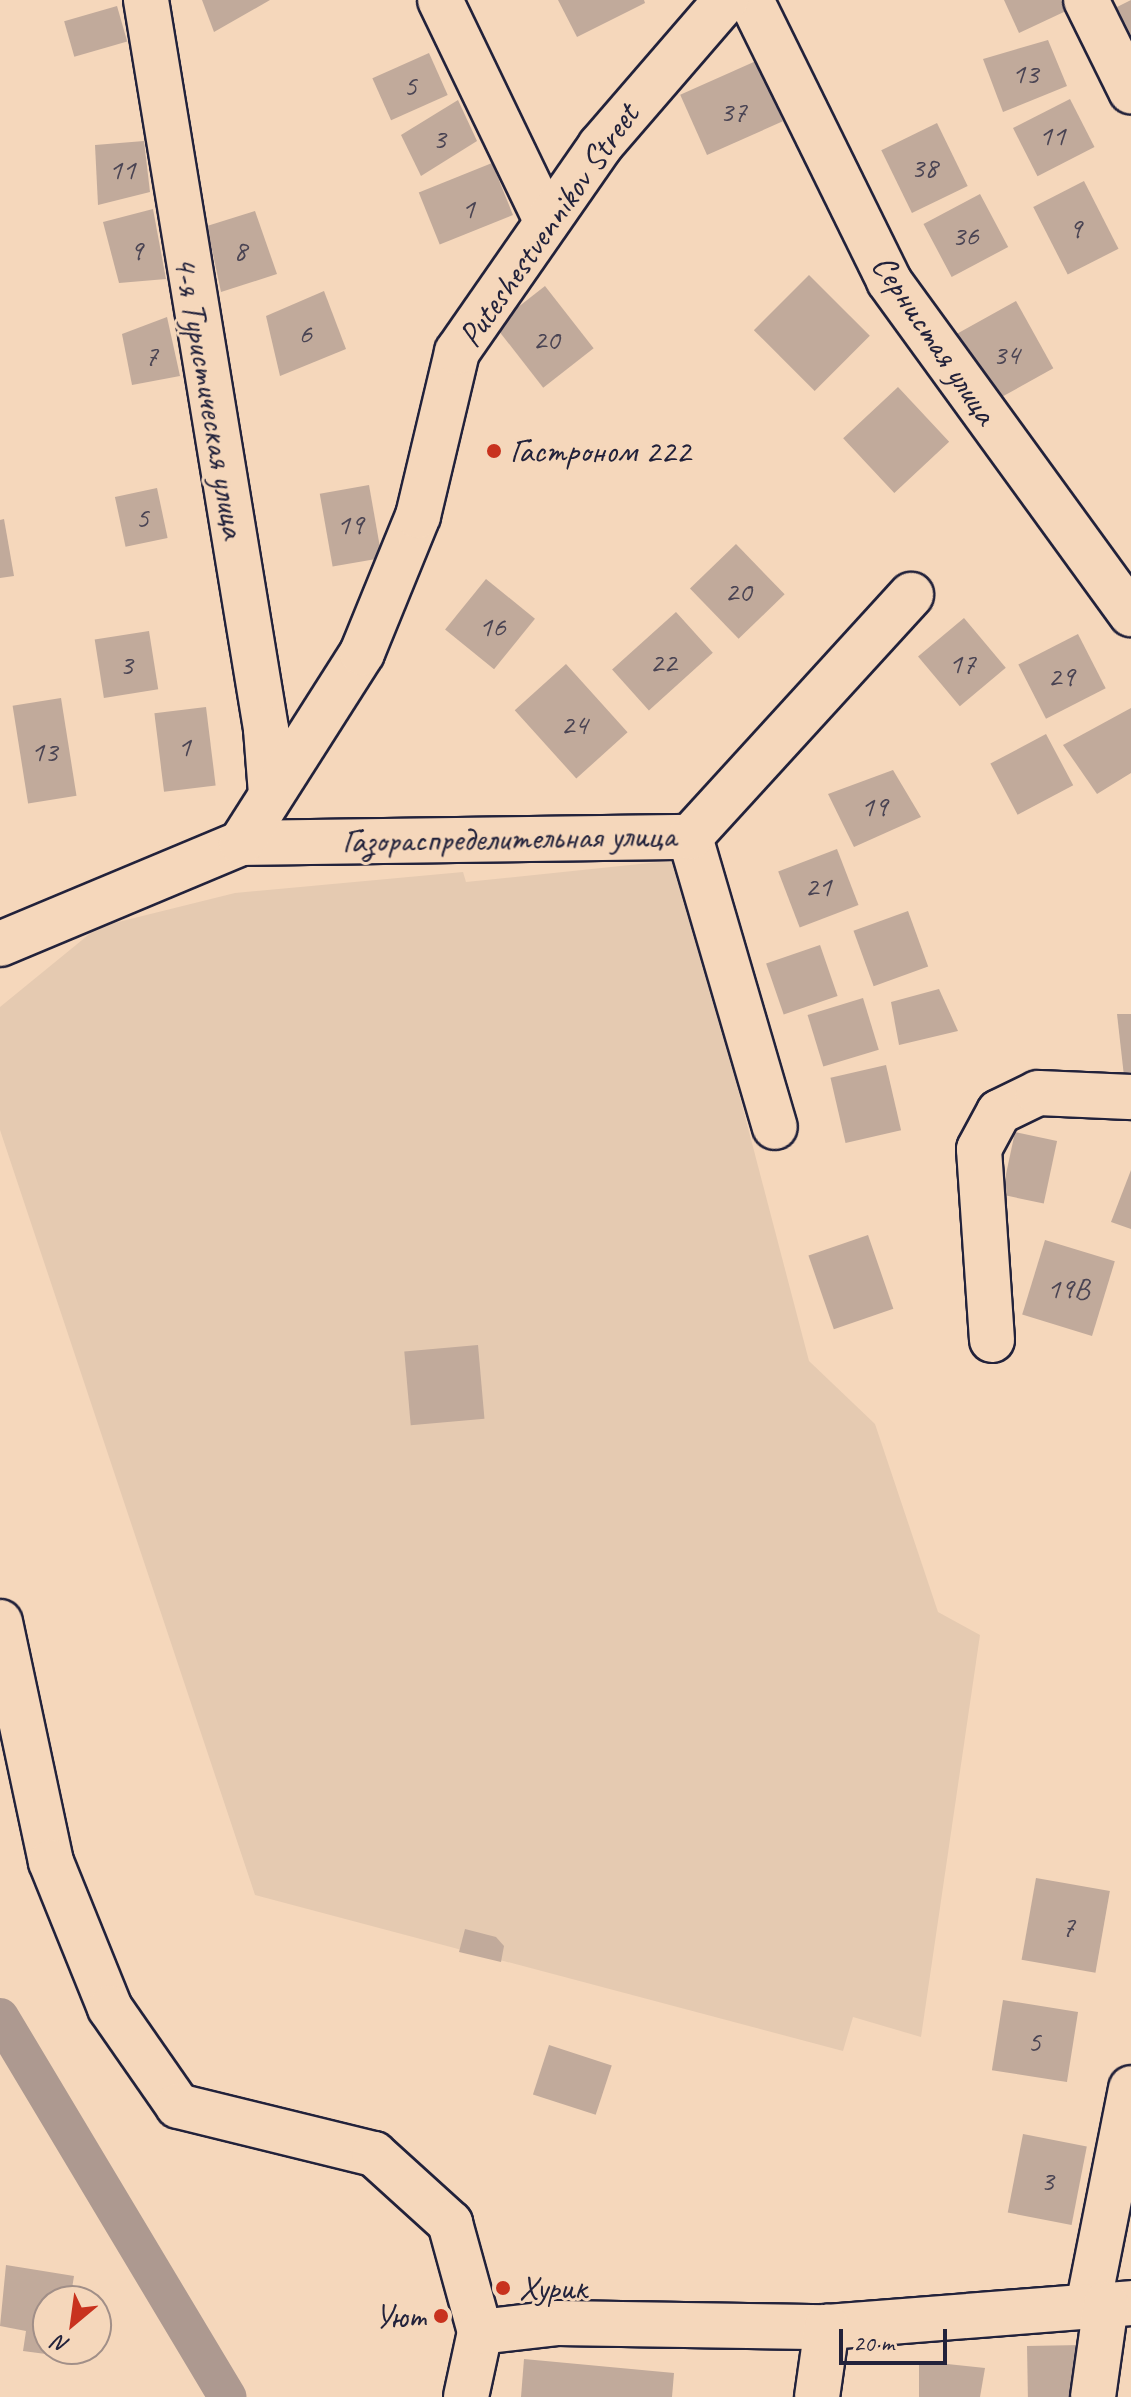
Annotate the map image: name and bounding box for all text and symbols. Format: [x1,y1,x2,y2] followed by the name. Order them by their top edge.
[1012,55,1038,91] house number: 13
[403,67,417,103] house number: 5
[720,93,746,129] house number: 37
[449,95,647,355] street label: Puteshestvennikov Street
[1039,117,1065,153] house number: 11
[432,120,446,156] house number: 3
[911,149,937,185] house number: 38
[109,151,135,187] house number: 11
[461,190,475,226] house number: 1
[1068,210,1082,246] house number: 9
[952,217,978,253] house number: 36
[129,232,143,268] house number: 9
[233,232,247,268] house number: 8
[862,245,1008,433] street label: Сернистая улица
[165,252,255,542] street label: 4-я Туристическая улица
[298,315,312,351] house number: 6
[533,321,559,357] house number: 20
[993,336,1019,372] house number: 34
[144,337,158,373] house number: 7
[510,431,691,471] place label: Гастроном 222
[485,442,503,460] marker: Гастроном 222
[135,499,149,535] house number: 5
[337,506,363,542] house number: 19
[725,573,751,609] house number: 20
[479,608,505,644] house number: 16
[650,644,676,680] house number: 22
[949,645,975,681] house number: 17
[119,646,133,682] house number: 3
[1048,658,1074,694] house number: 29
[561,706,587,742] house number: 24
[177,728,191,764] house number: 1
[31,733,57,769] house number: 13
[861,788,887,824] house number: 19
[342,815,676,861] street label: Газораспределительная улица
[805,868,831,904] house number: 21
[1047,1270,1089,1306] house number: 19В
[1061,1908,1075,1944] house number: 7
[1027,2023,1041,2059] house number: 5
[1040,2162,1054,2198] house number: 3
[519,2268,587,2308] place label: Хурик
[494,2279,512,2297] marker: Хурик
[32,2285,112,2365] north arrow
[375,2296,425,2336] place label: Уют
[432,2307,450,2325] marker: Уют
[843,2313,951,2363] scale bar
[853,2328,894,2358] text: 20 m
[49,2329,74,2360] text: N

